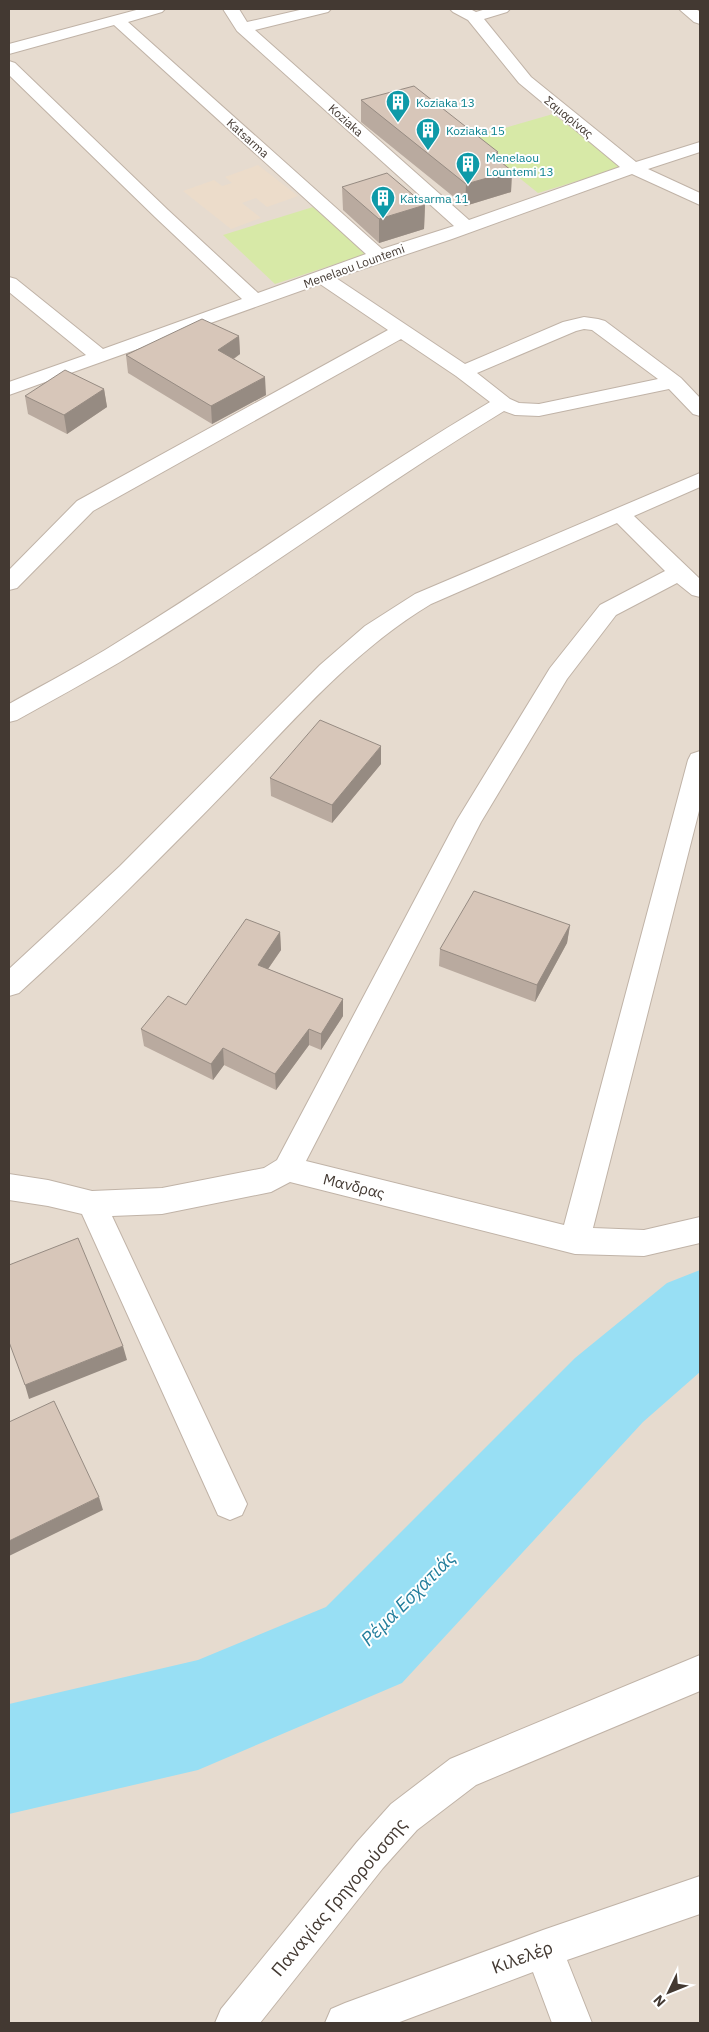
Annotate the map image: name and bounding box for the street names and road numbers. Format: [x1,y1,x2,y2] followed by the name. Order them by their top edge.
[542,93,597,141] street label: Σαμαρίνας
[326,101,367,140] street label: Koziaka
[224,115,273,161] street label: Katsarma
[302,241,406,291] street label: Menelaou Lountemi
[321,1169,387,1203] street label: Μανδρας
[266,1813,412,1981] street label: Παναγίας Γρηγορούσσης
[488,1935,556,1979] street label: Κιλελέρ

